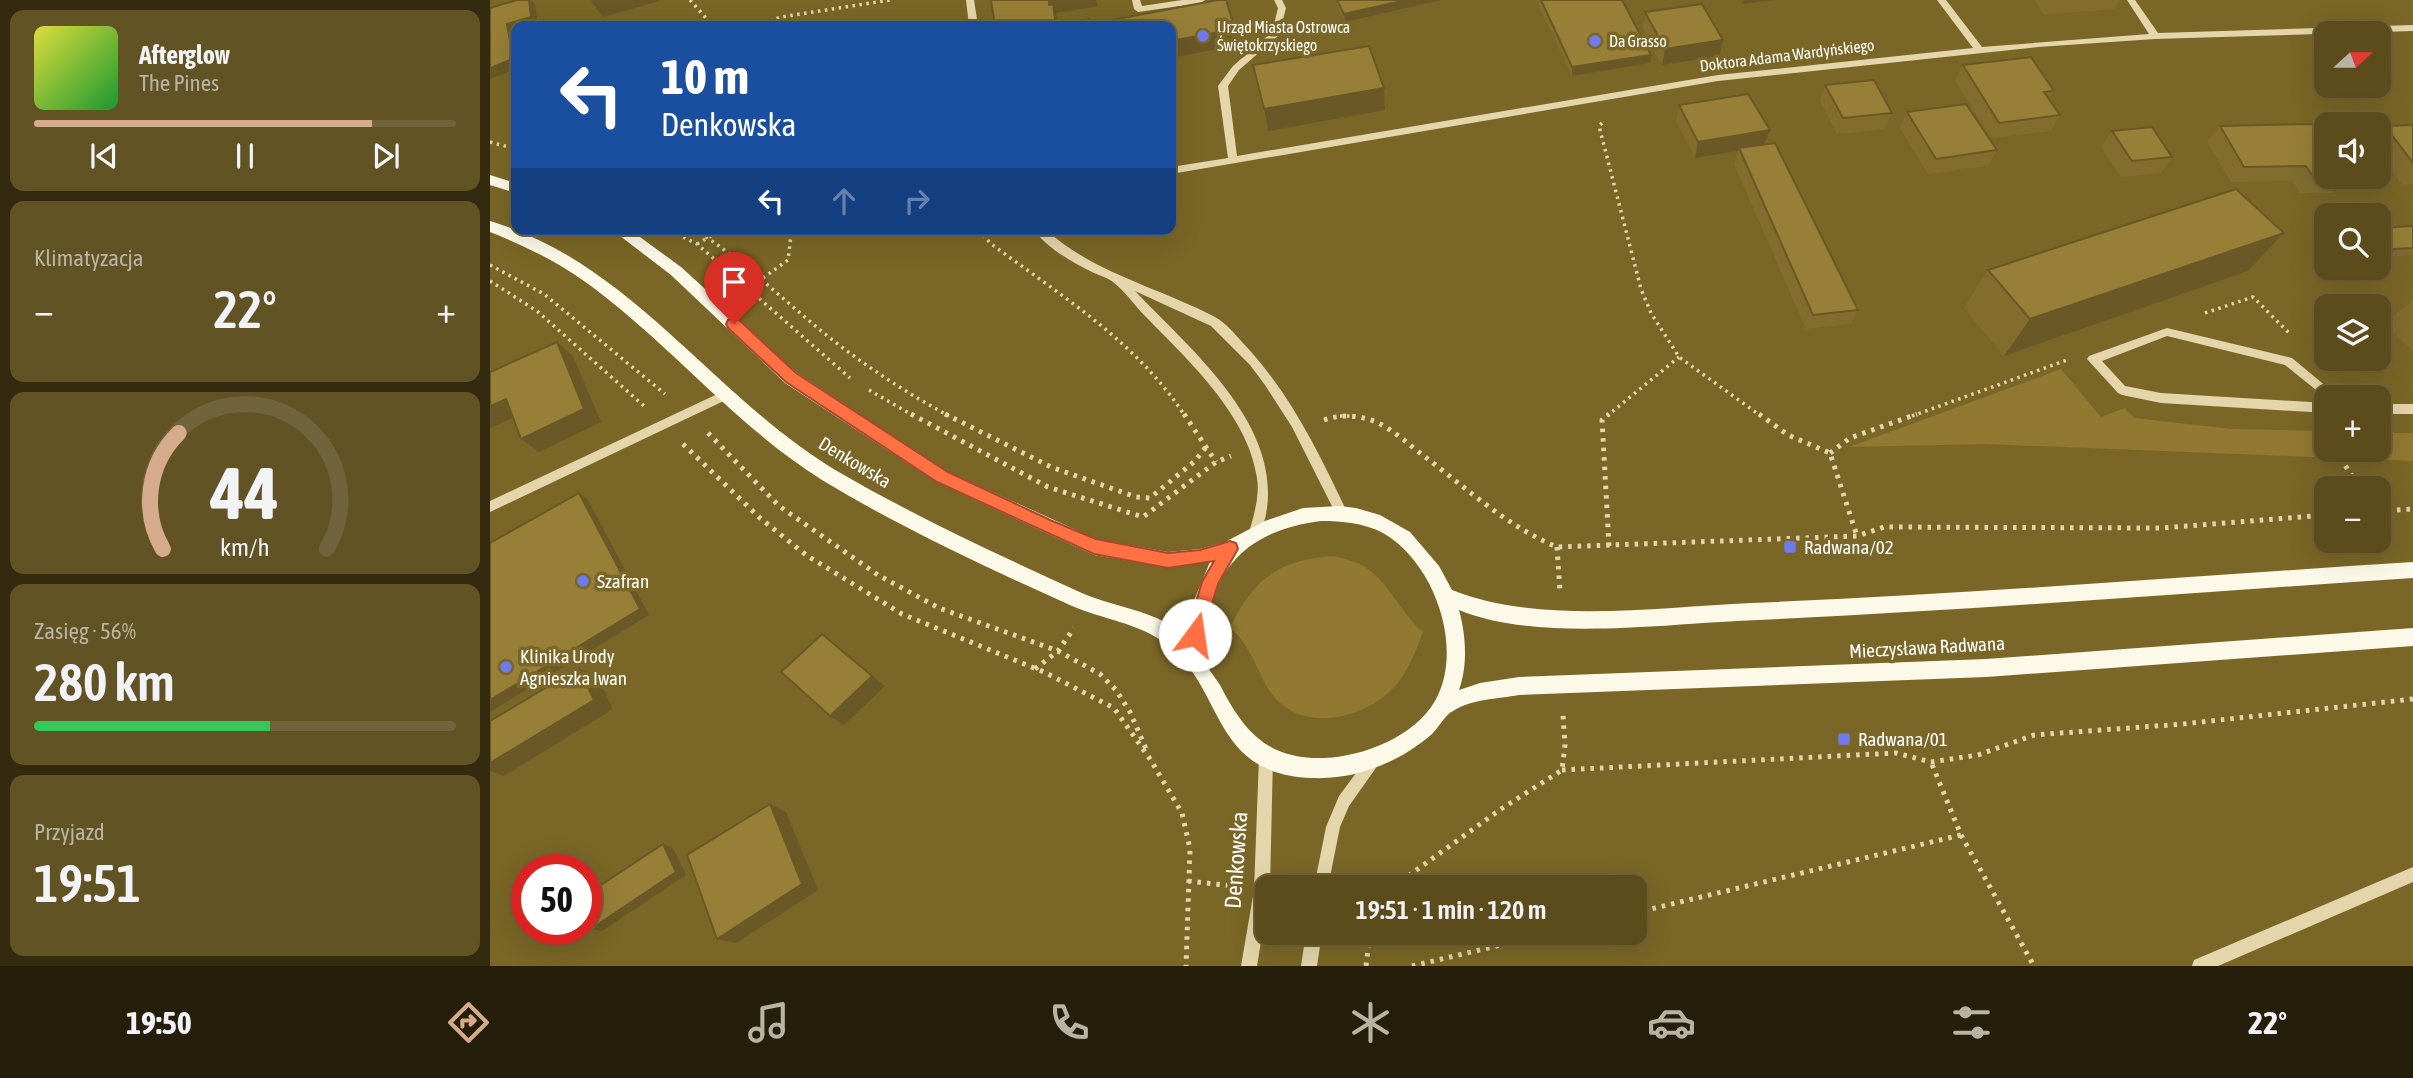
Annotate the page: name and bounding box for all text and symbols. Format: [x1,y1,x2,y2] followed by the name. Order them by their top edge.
[1217,18,1350,55] place label: Urząd Miasta Ostrowca Świętokrzyskiego
[2314,21,2390,98] north arrow
[2314,21,2391,553] map controls
[1195,28,1211,44] marker: Urząd Miasta Ostrowca Świętokrzyskiego
[1609,32,1667,50] place label: Da Grasso
[1587,33,1603,49] marker: Da Grasso
[1699,35,1876,76] street label: Doktora Adama Wardyńskiego
[139,40,230,70] text: Afterglow
[661,48,749,104] text: 10 m
[546,49,637,140] icon: left
[139,70,219,96] text: The Pines
[661,106,797,143] text: Denkowska
[2314,112,2391,189] button: sound
[85,137,123,175] icon: previous
[226,137,264,175] icon: pause
[367,137,405,175] icon: next
[752,182,790,220] icon: left
[825,182,863,220] icon: ahead
[898,182,936,220] icon: right
[2314,203,2391,280] button: search
[34,245,143,271] text: Klimatyzacja
[704,252,764,324] pin
[715,263,753,301] icon: arrive
[213,279,277,339] text: 22°
[34,288,54,331] text: −
[436,288,456,331] text: +
[2314,294,2391,371] button: layers
[2314,385,2391,462] button: +
[815,432,895,492] street label: Denkowska
[210,451,279,534] text: 44
[2314,476,2391,553] button: −
[220,533,270,561] text: km/h
[1804,536,1894,558] place label: Radwana/02
[1782,539,1798,555] marker: Radwana/02
[597,570,649,592] place label: Szafran
[575,573,591,589] marker: Szafran
[1158,598,1232,672] position arrow
[34,618,136,644] text: Zasięg · 56%
[1849,632,2005,662] street label: Mieczysława Radwana
[520,645,627,689] place label: Klinika Urody Agnieszka Iwan
[34,652,175,712] text: 280 km
[498,659,514,675] marker: Klinika Urody Agnieszka Iwan
[1858,728,1948,750] place label: Radwana/01
[1836,731,1852,747] marker: Radwana/01
[1220,811,1252,909] street label: Denkowska
[34,819,105,845] text: Przyjazd
[34,853,141,913] text: 19:51
[511,854,602,945] speed limit sign: 50
[1356,895,1546,925] text: 19:51 · 1 min · 120 m
[444,998,493,1047] icon: directions
[744,998,793,1047] icon: music
[1045,998,1094,1047] icon: phone
[1346,998,1395,1047] icon: climate
[1647,998,1696,1047] icon: car
[1947,998,1996,1047] icon: filters
[126,1004,192,1041] text: 19:50
[2248,1004,2287,1041] text: 22°

